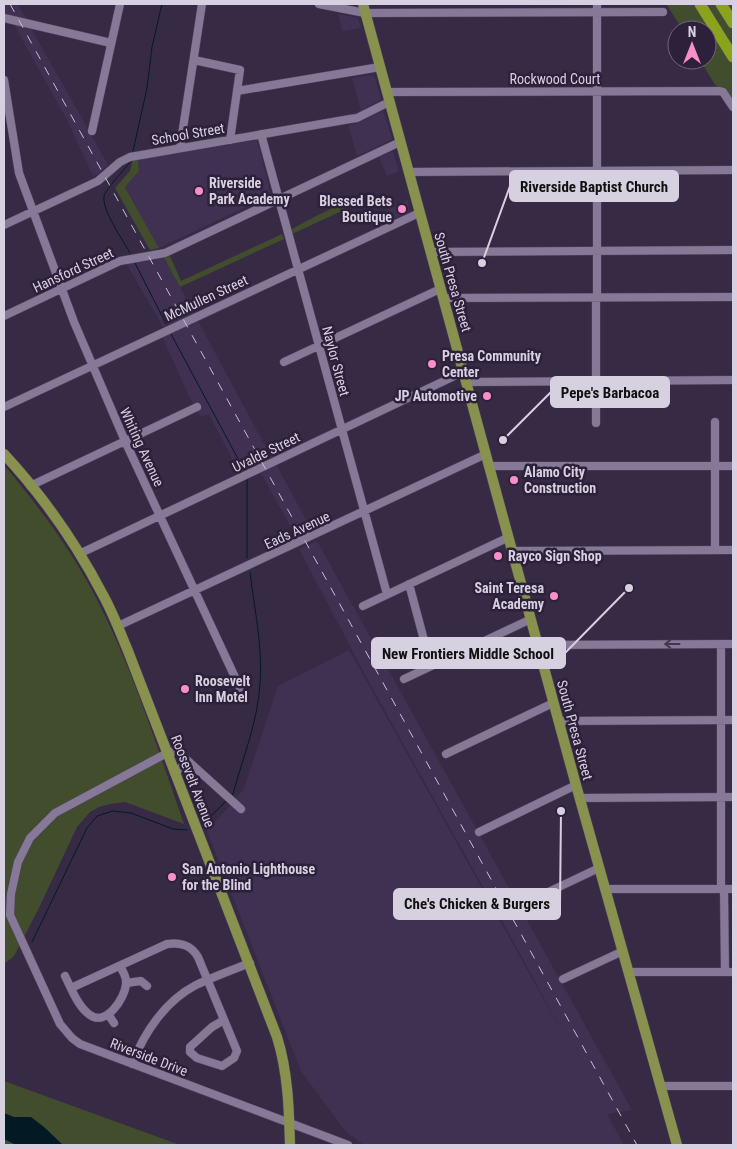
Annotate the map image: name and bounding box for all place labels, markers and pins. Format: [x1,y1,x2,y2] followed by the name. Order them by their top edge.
[510,171,678,201] callout: Riverside Baptist Church
[209,175,290,207] place label: Riverside Park Academy
[193,185,205,197] marker: Riverside Park Academy
[319,193,392,225] place label: Blessed Bets Boutique
[396,203,408,215] marker: Blessed Bets Boutique
[442,348,542,380] place label: Presa Community Center
[426,358,438,370] marker: Presa Community Center
[551,377,669,407] callout: Pepe's Barbacoa
[395,388,477,404] place label: JP Automotive
[481,390,493,402] marker: JP Automotive
[524,464,596,496] place label: Alamo City Construction
[508,474,520,486] marker: Alamo City Construction
[508,548,602,564] place label: Rayco Sign Shop
[492,550,504,562] marker: Rayco Sign Shop
[474,580,545,612] place label: Saint Teresa Academy
[548,590,560,602] marker: Saint Teresa Academy
[372,638,565,668] callout: New Frontiers Middle School
[195,673,250,705] place label: Roosevelt Inn Motel
[179,683,191,695] marker: Roosevelt Inn Motel
[182,861,315,893] place label: San Antonio Lighthouse for the Blind
[166,871,178,883] marker: San Antonio Lighthouse for the Blind
[394,889,560,919] callout: Che's Chicken & Burgers

